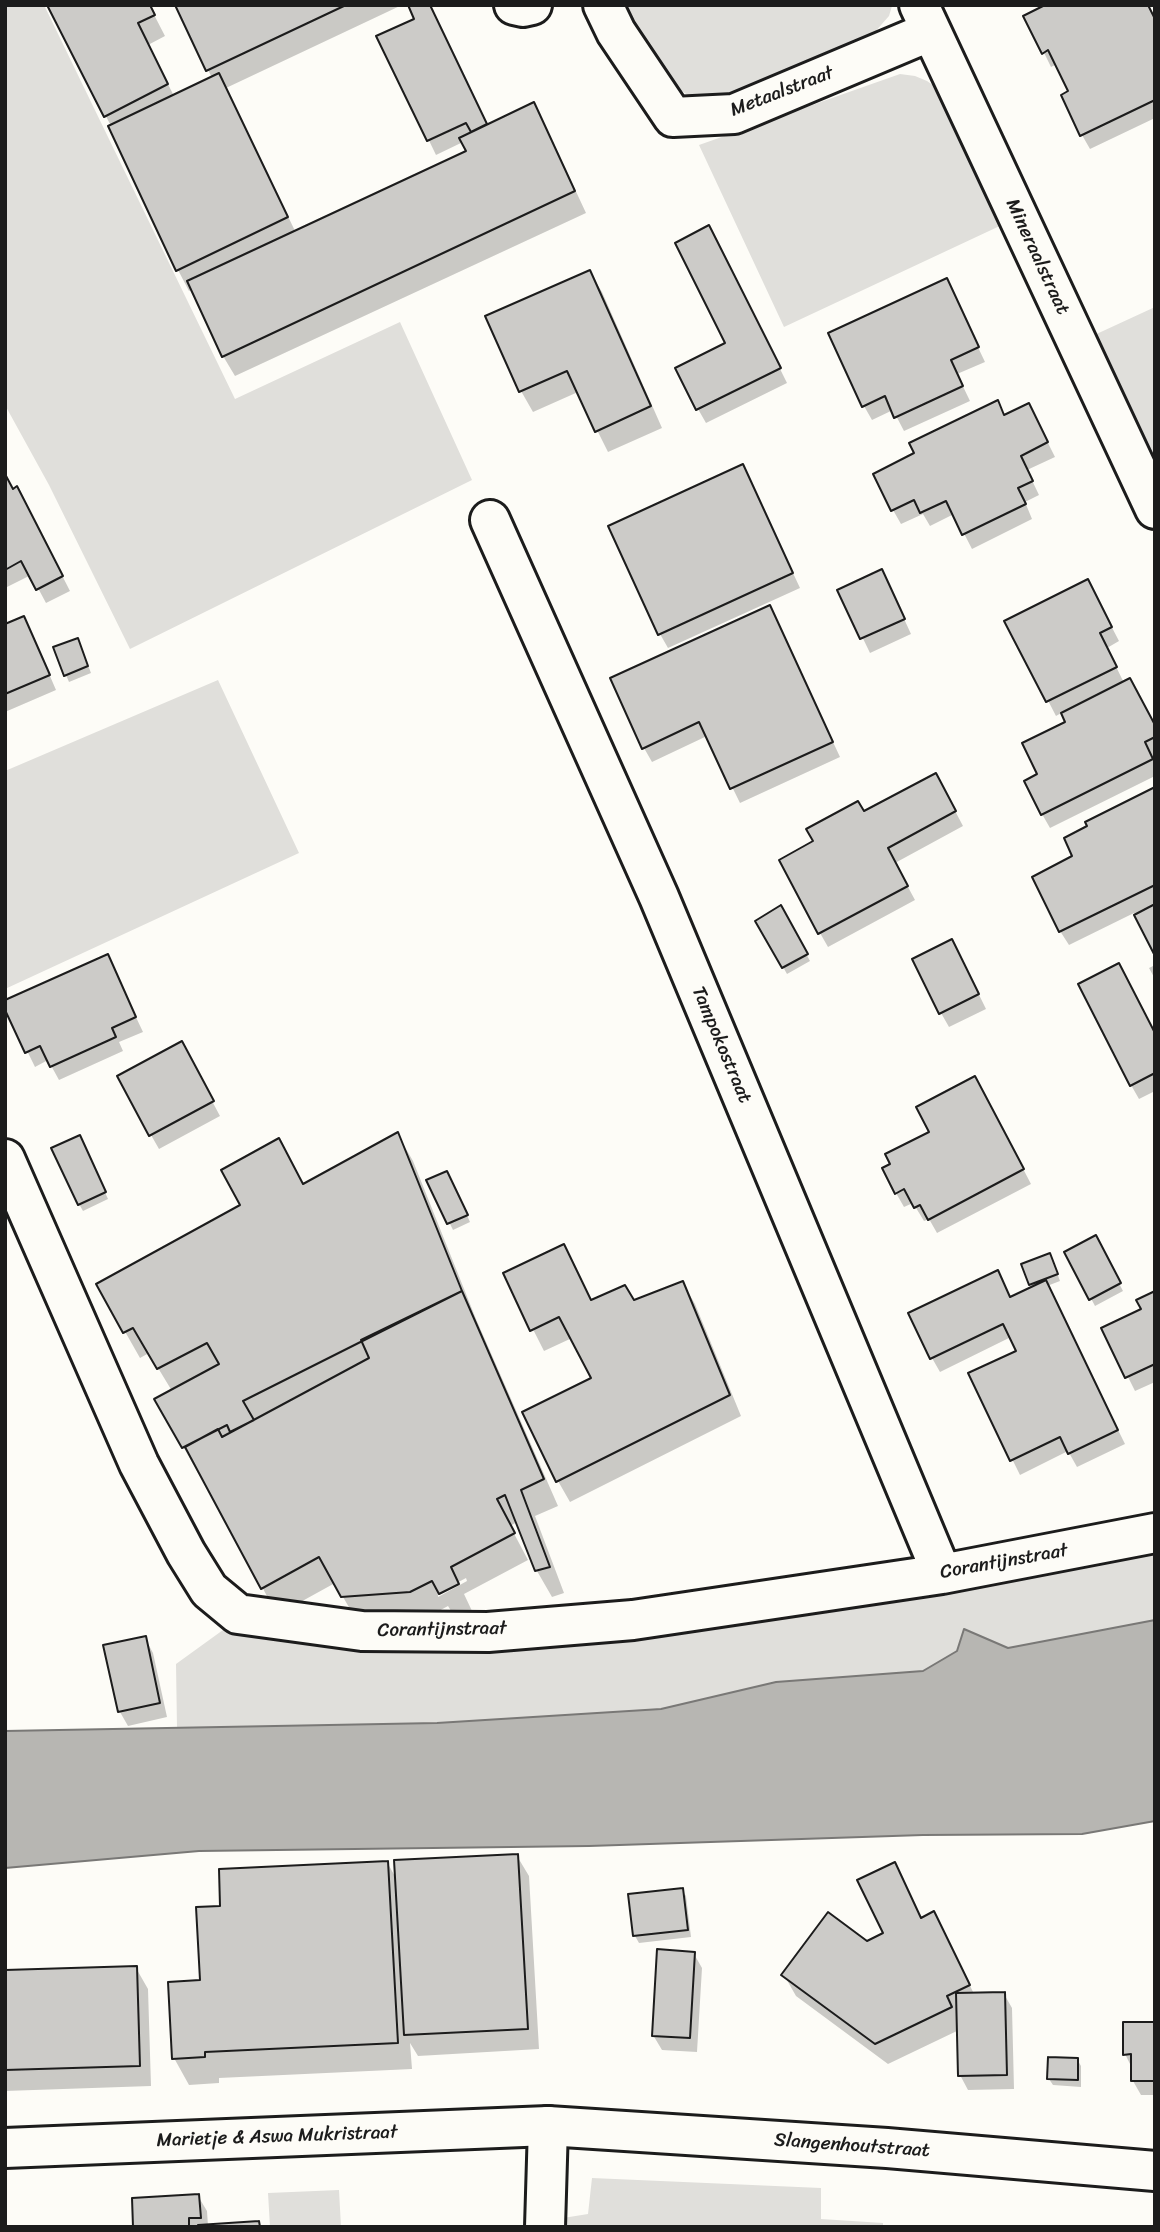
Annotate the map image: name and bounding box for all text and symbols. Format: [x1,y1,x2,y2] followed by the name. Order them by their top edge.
[727,62,837,122] street label: Metaalstraat
[1000,195,1074,319] street label: Mineraalstraat
[686,983,756,1107] street label: Tampokostraat
[938,1540,1070,1584] street label: Corantijnstraat
[377,1617,507,1643] street label: Corantijnstraat
[156,2121,398,2153] street label: Marietje & Aswa Mukristraat
[773,2129,931,2163] street label: Slangenhoutstraat

